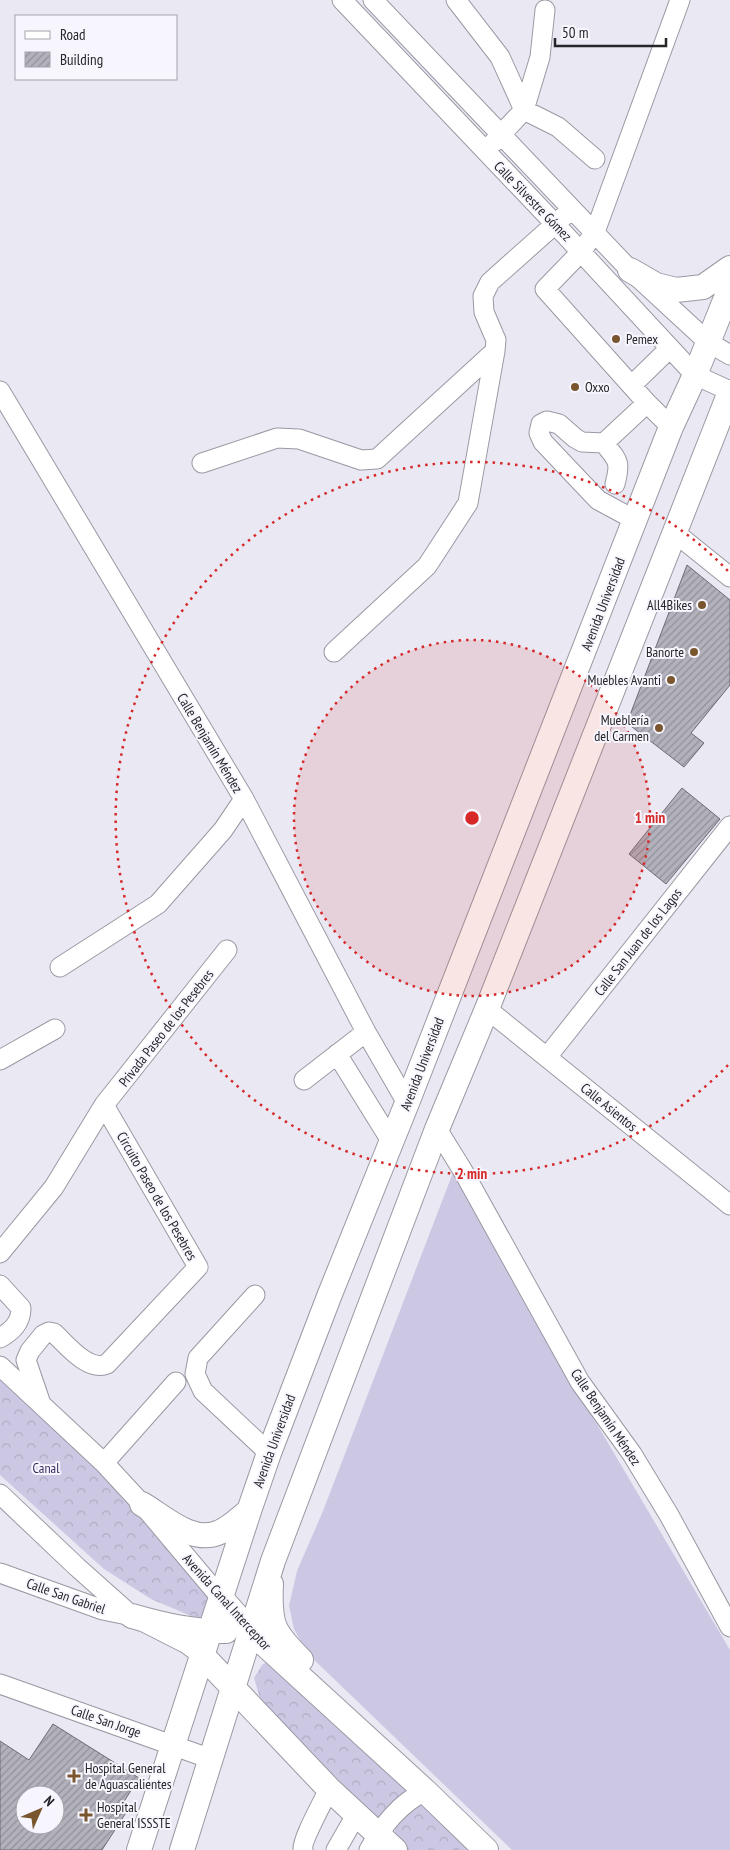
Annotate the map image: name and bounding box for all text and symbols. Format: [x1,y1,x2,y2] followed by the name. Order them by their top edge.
[15,15,178,80] legend
[555,15,666,47] scale bar
[562,23,588,42] text: 50 m
[60,25,86,44] text: Road
[60,50,103,69] text: Building
[490,157,576,245] street label: Calle Silvestre Gómez
[626,330,658,348] place label: Pemex
[610,333,622,345] marker: Pemex
[585,378,610,396] place label: Oxxo
[569,381,581,393] marker: Oxxo
[577,555,629,653] street label: Avenida Universidad
[647,596,692,614] place label: All4Bikes
[696,599,708,611] marker: All4Bikes
[646,643,684,661] place label: Banorte
[688,646,700,658] marker: Banorte
[588,671,661,689] place label: Muebles Avanti
[665,674,677,686] marker: Muebles Avanti
[173,690,247,796] street label: Calle Benjamín Méndez
[594,711,649,745] place label: Mueblería del Carmen
[653,722,665,734] marker: Mueblería del Carmen
[635,808,665,827] text: 1 min
[463,809,481,827] centre of rings
[590,884,686,999] street label: Calle San Juan de los Lagos
[115,966,218,1090] street label: Privada Paseo de los Pesebres
[396,1015,448,1113] street label: Avenida Universidad
[577,1079,641,1135] street label: Calle Asientos
[113,1128,201,1264] street label: Circuito Paseo de los Pesebres
[457,1164,487,1183] text: 2 min
[567,1365,645,1469] street label: Calle Benjamín Méndez
[249,1392,299,1490] street label: Avenida Universidad
[33,1459,60,1477] park label: Canal
[179,1550,275,1654] street label: Avenida Canal Interceptor
[24,1574,109,1618] street label: Calle San Gabriel
[69,1701,144,1741] street label: Calle San Jorge
[85,1759,172,1793] place label: Hospital General de Aguascalientes
[67,1769,81,1783] marker: Hospital General de Aguascalientes
[15,1785,65,1835] north arrow
[40,1792,58,1810] text: N
[97,1798,171,1832] place label: Hospital General ISSSTE
[79,1808,93,1822] marker: Hospital General ISSSTE

